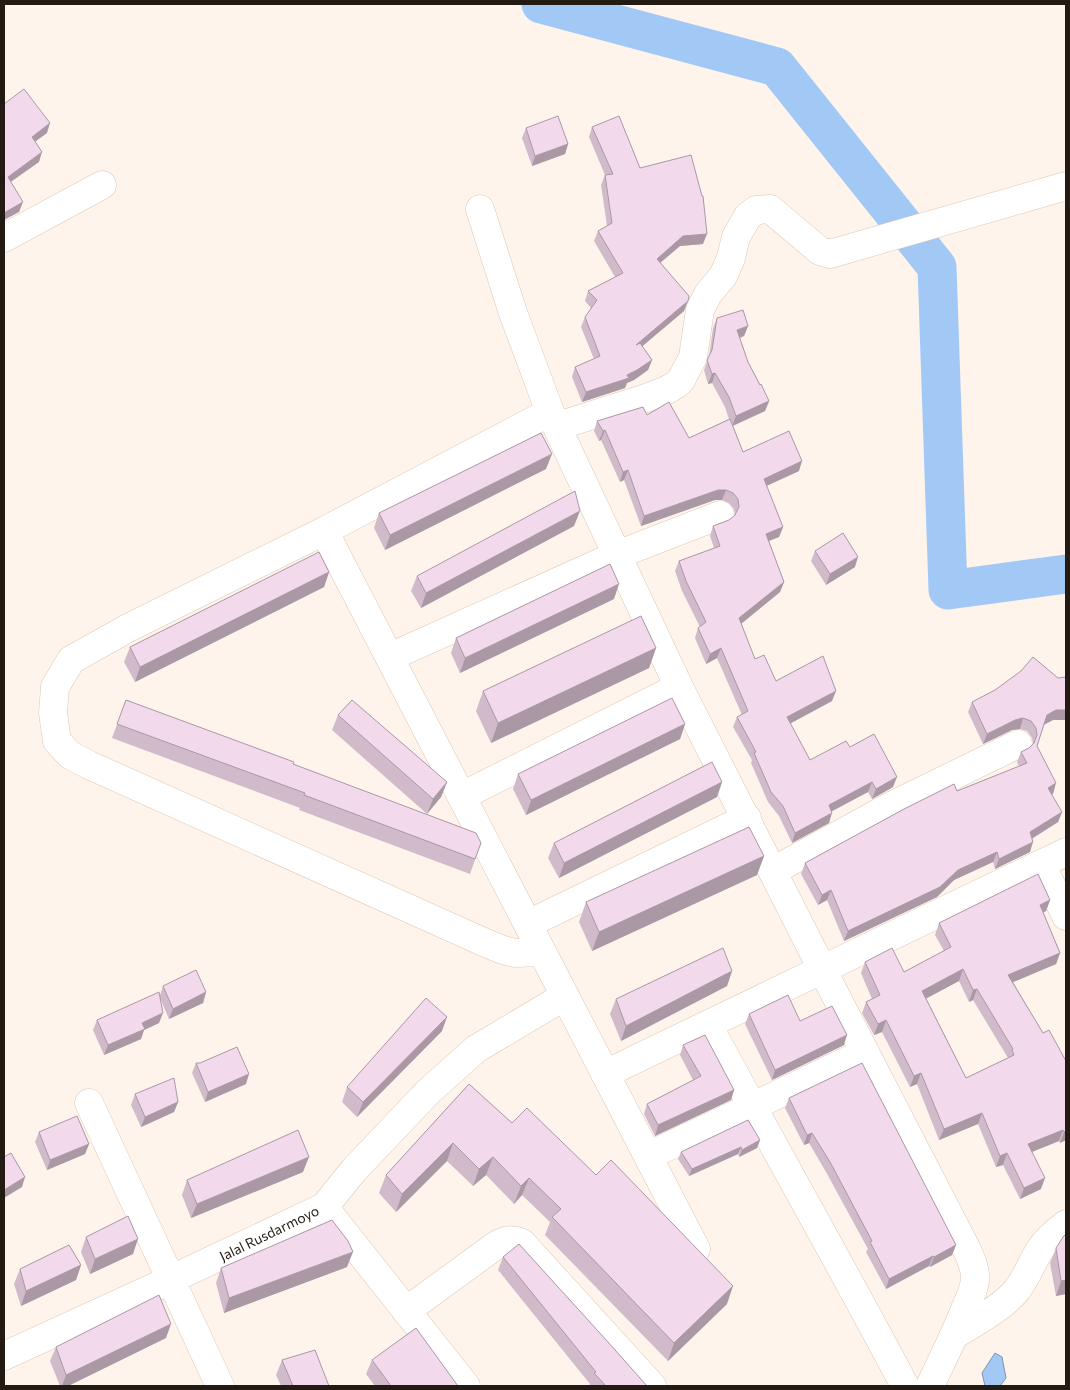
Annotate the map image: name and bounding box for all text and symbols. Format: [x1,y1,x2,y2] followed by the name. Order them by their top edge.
[216,1202,322,1264] street label: Jalal Rusdarmoyo

